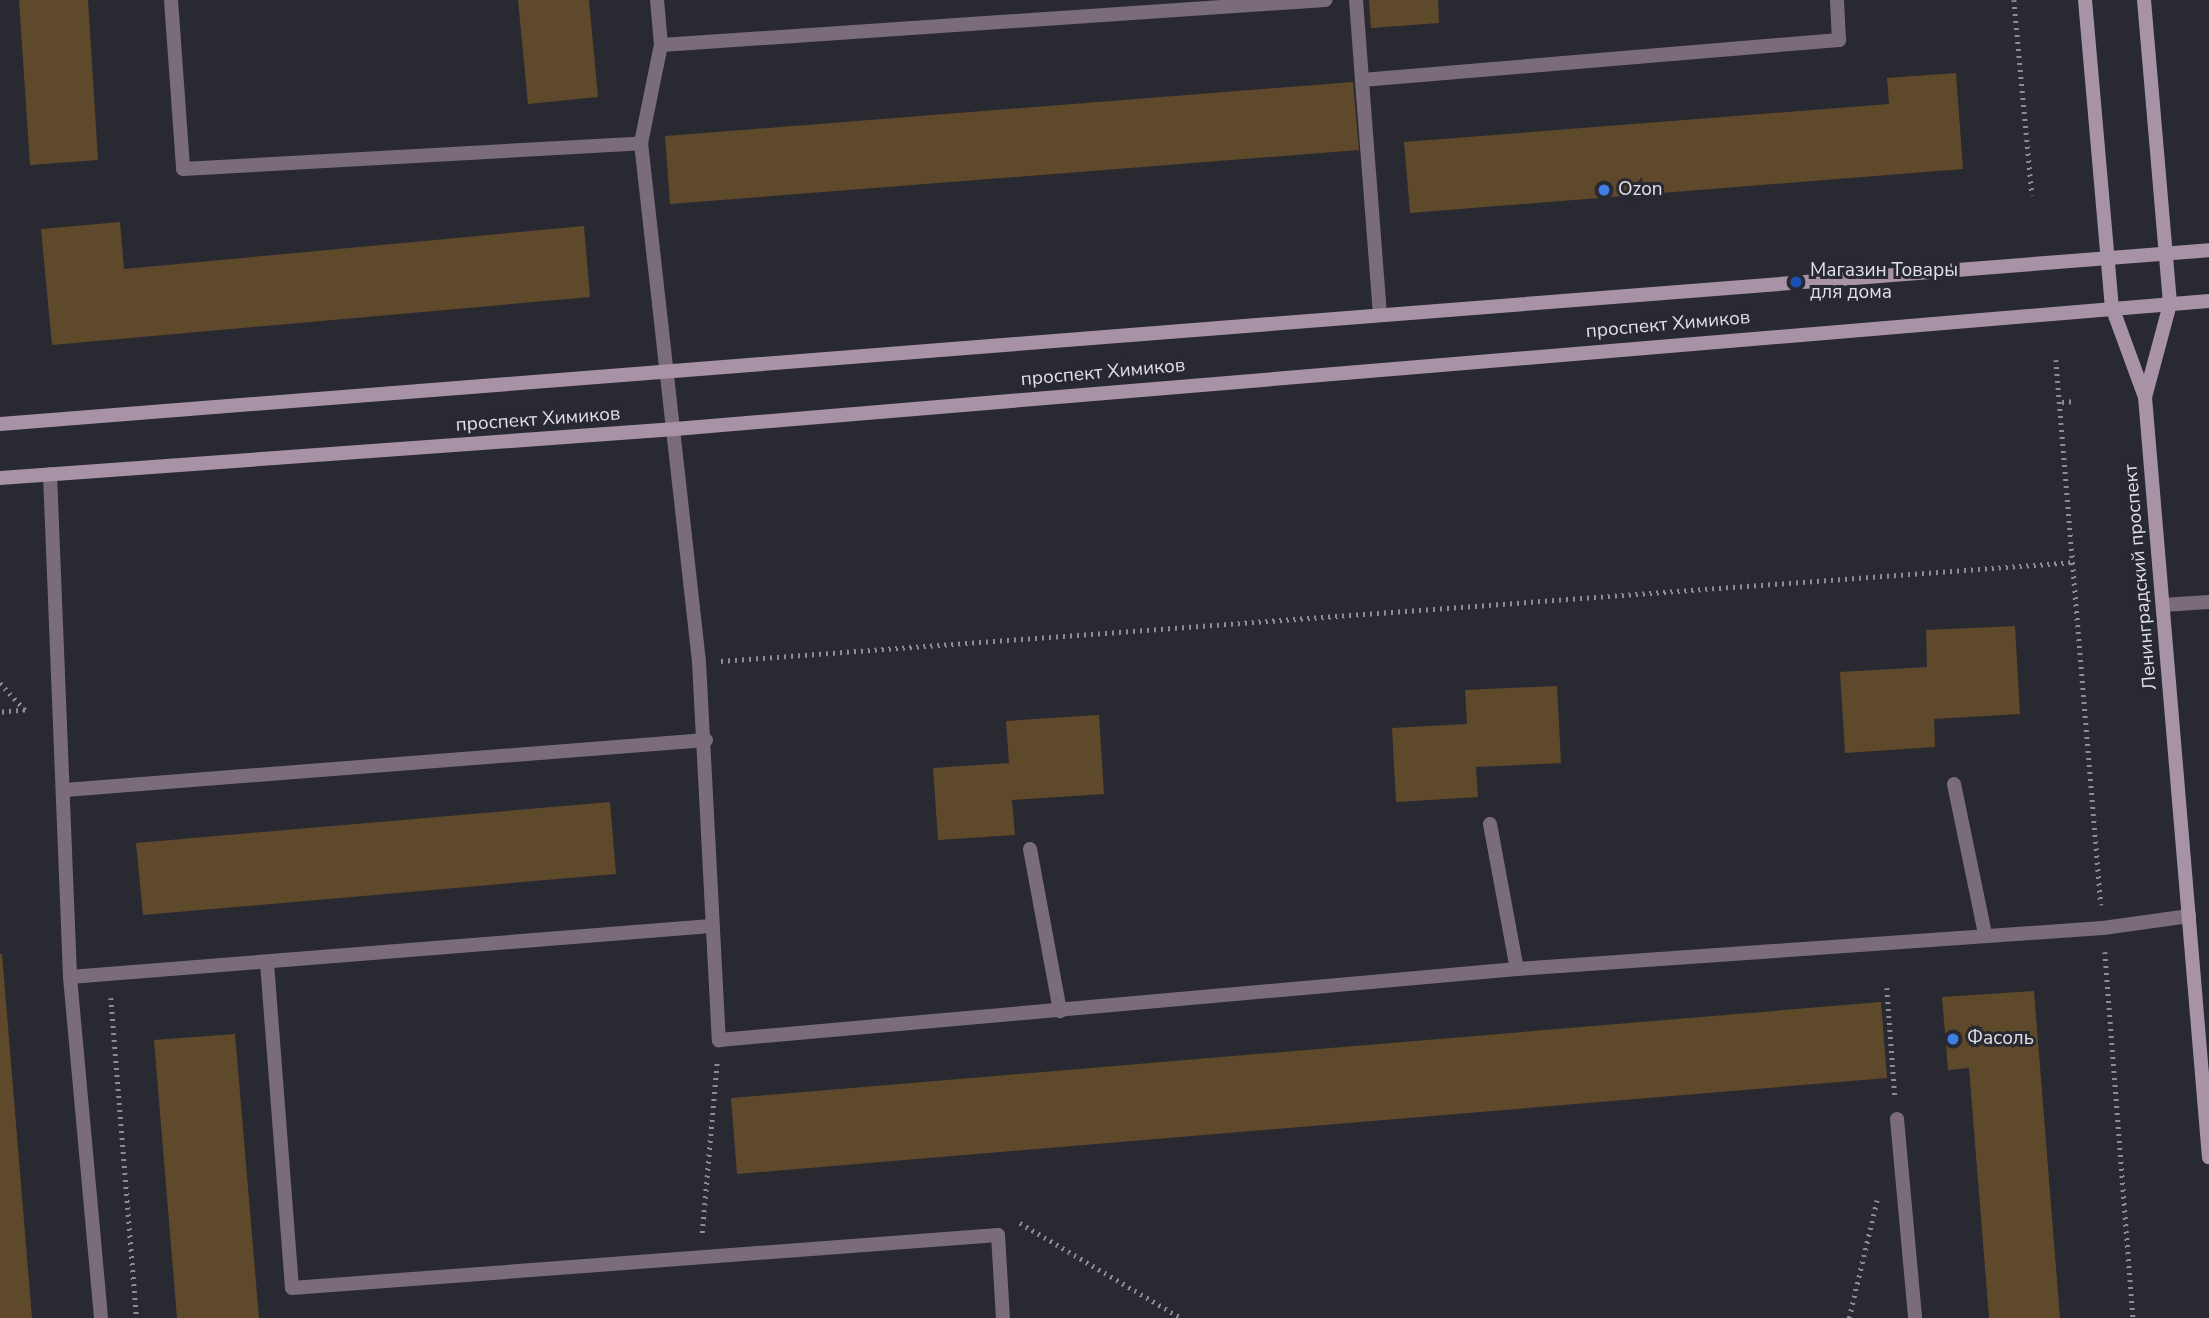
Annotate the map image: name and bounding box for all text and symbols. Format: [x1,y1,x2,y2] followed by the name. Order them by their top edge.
[1618,179,1663,201] place label: Ozon
[1596,182,1612,198] marker: Ozon
[1810,260,1958,304] place label: Магазин Товары для дома
[1788,274,1804,290] marker: Магазин Товары для дома
[1585,306,1751,344] street label: проспект Химиков
[1020,354,1186,392] street label: проспект Химиков
[455,403,621,437] street label: проспект Химиков
[2120,463,2162,691] street label: Ленинградский проспект
[1967,1028,2034,1050] place label: Фасоль
[1945,1031,1961,1047] marker: Фасоль

